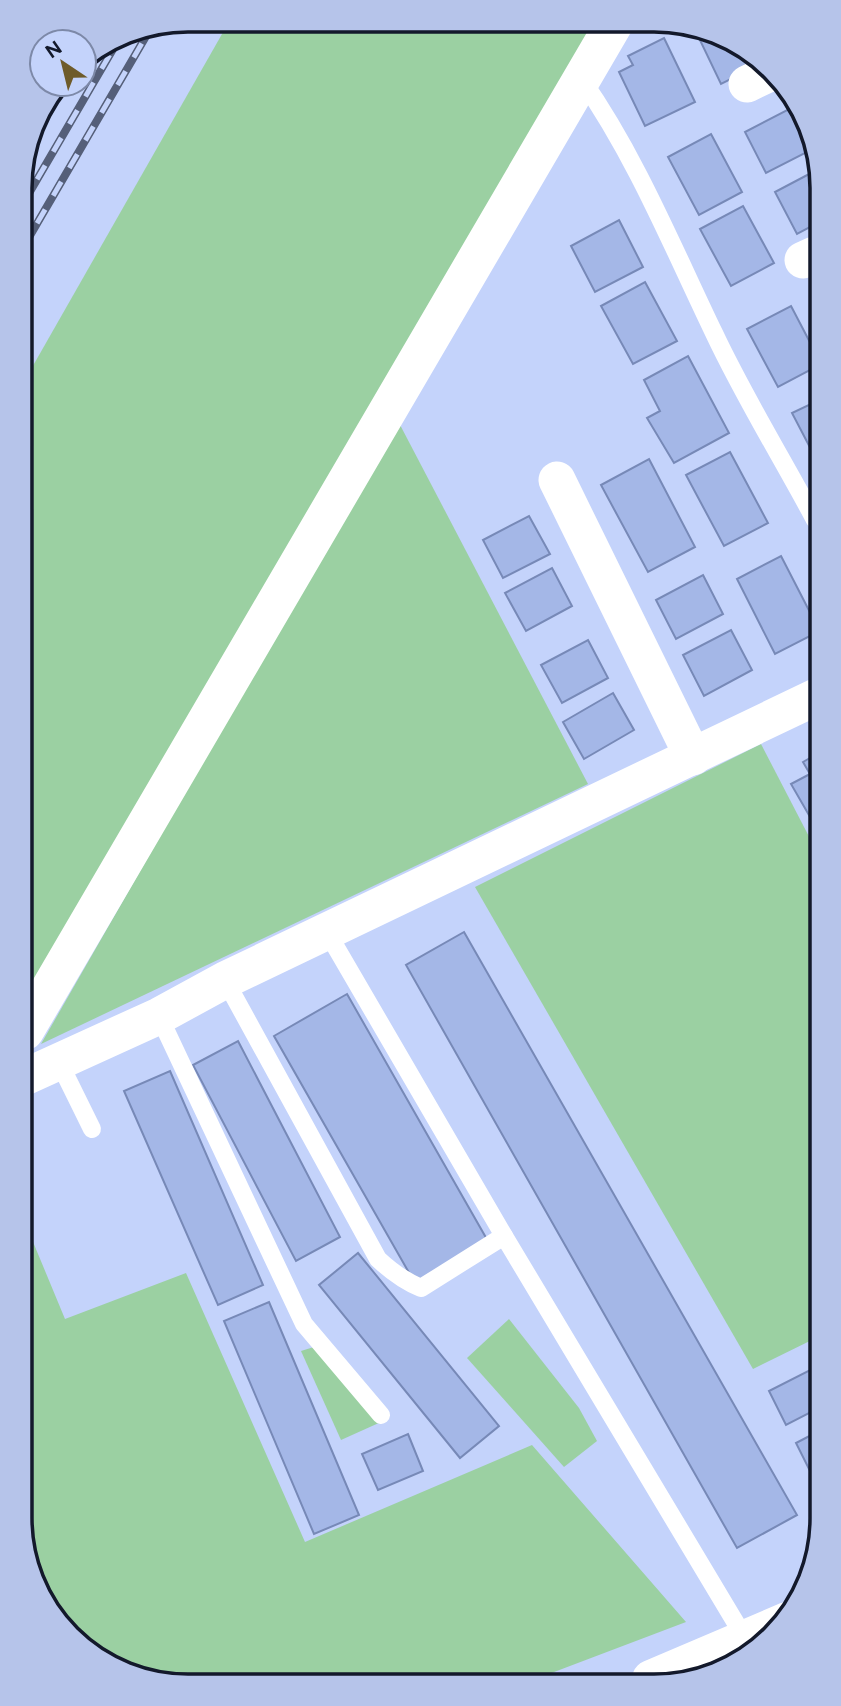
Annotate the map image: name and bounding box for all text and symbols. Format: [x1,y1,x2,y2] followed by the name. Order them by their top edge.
[28,28,98,98] north arrow
[41,36,66,63] text: N

